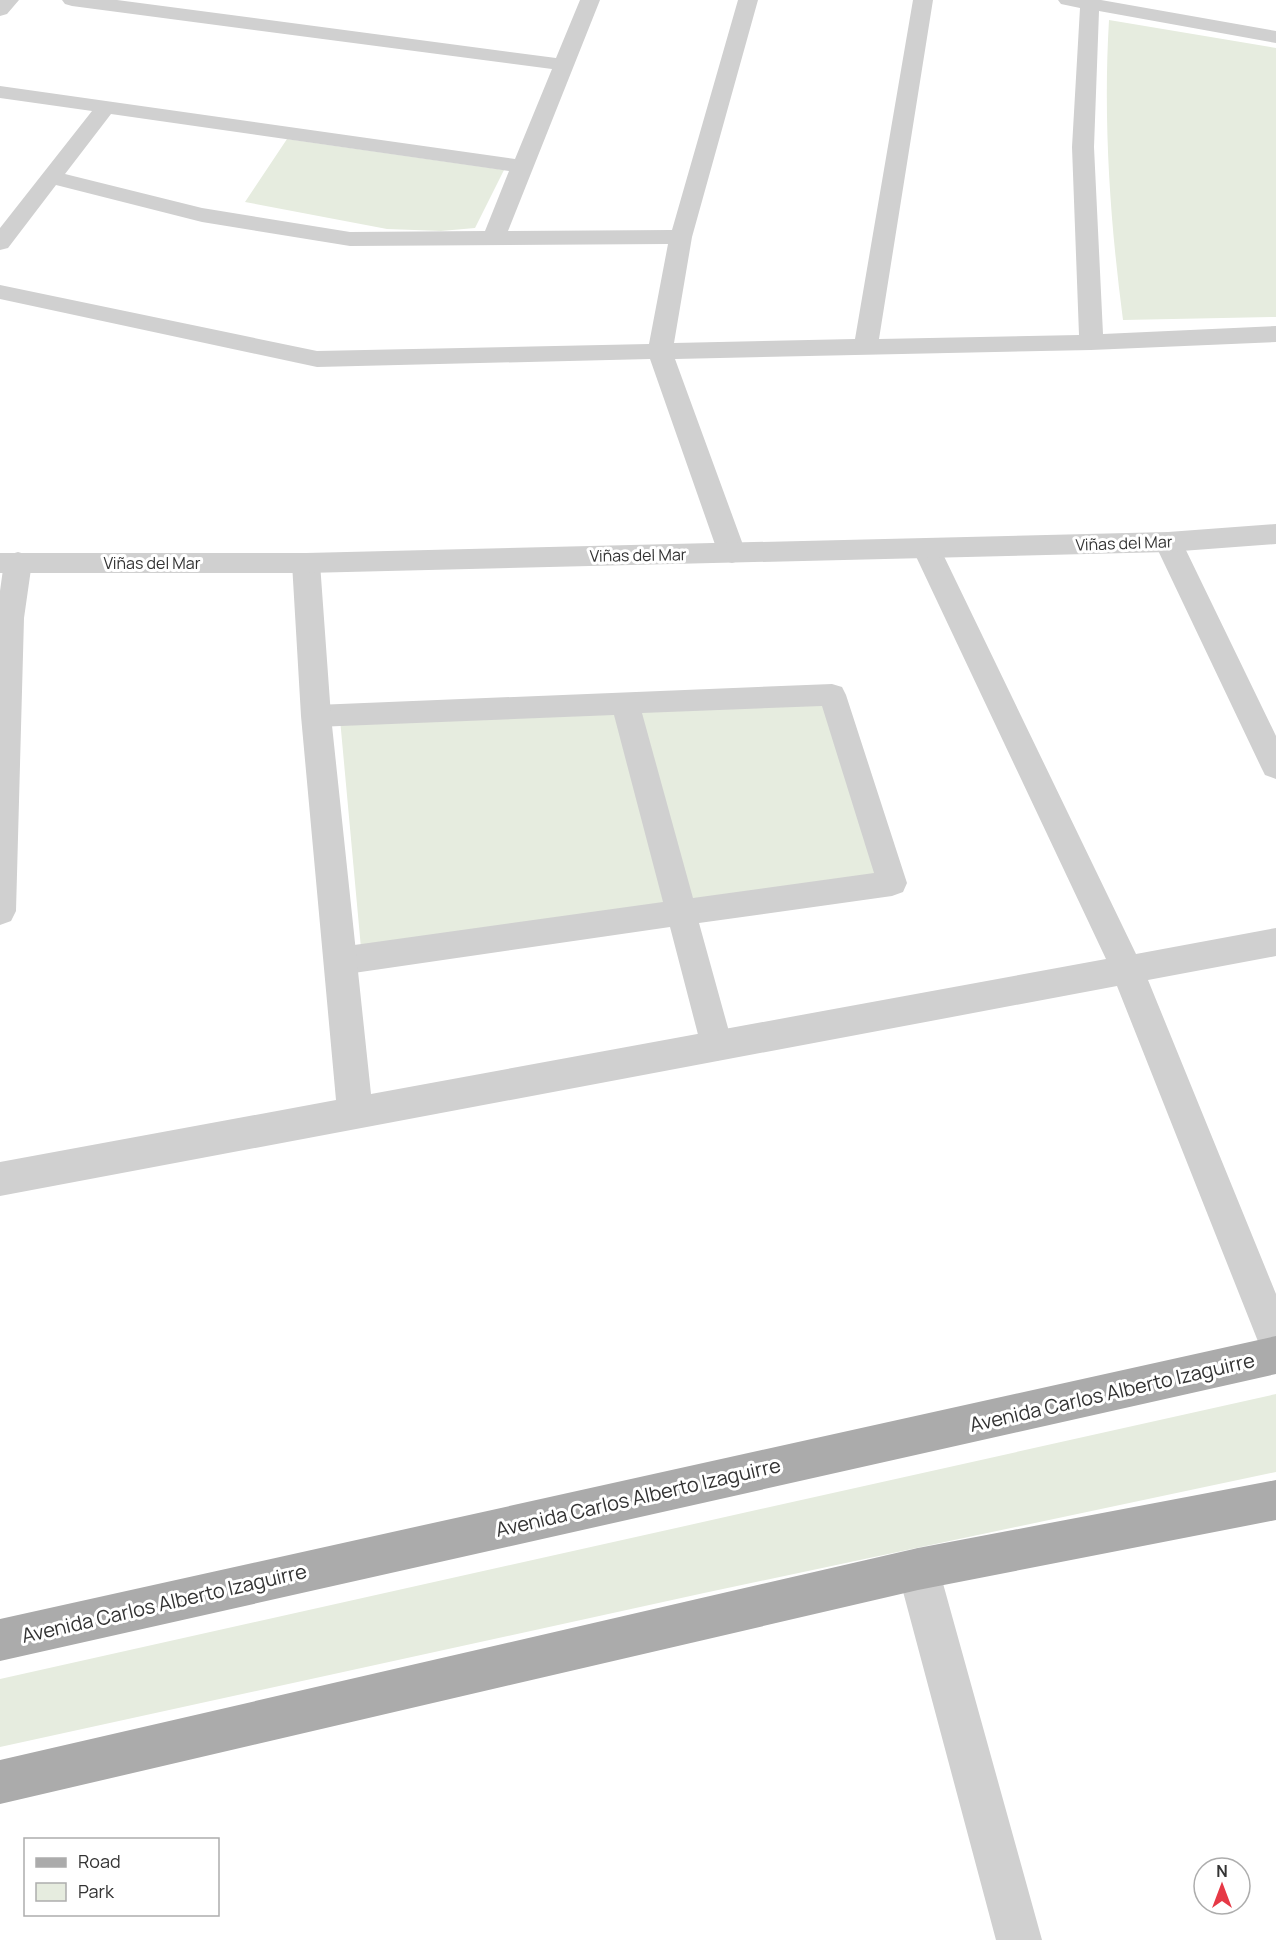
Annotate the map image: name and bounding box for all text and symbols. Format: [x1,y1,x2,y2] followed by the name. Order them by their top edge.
[1075,530,1173,556] street label: Viñas del Mar
[589,543,687,567] street label: Viñas del Mar
[104,552,201,574] street label: Viñas del Mar
[967,1346,1257,1438] street label: Avenida Carlos Alberto Izaguirre
[493,1451,783,1543] street label: Avenida Carlos Alberto Izaguirre
[19,1557,309,1649] street label: Avenida Carlos Alberto Izaguirre
[24,1838,219,1916] legend
[78,1849,121,1873] text: Road
[1192,1856,1252,1916] north arrow
[1216,1860,1228,1882] text: N
[78,1879,115,1903] text: Park

